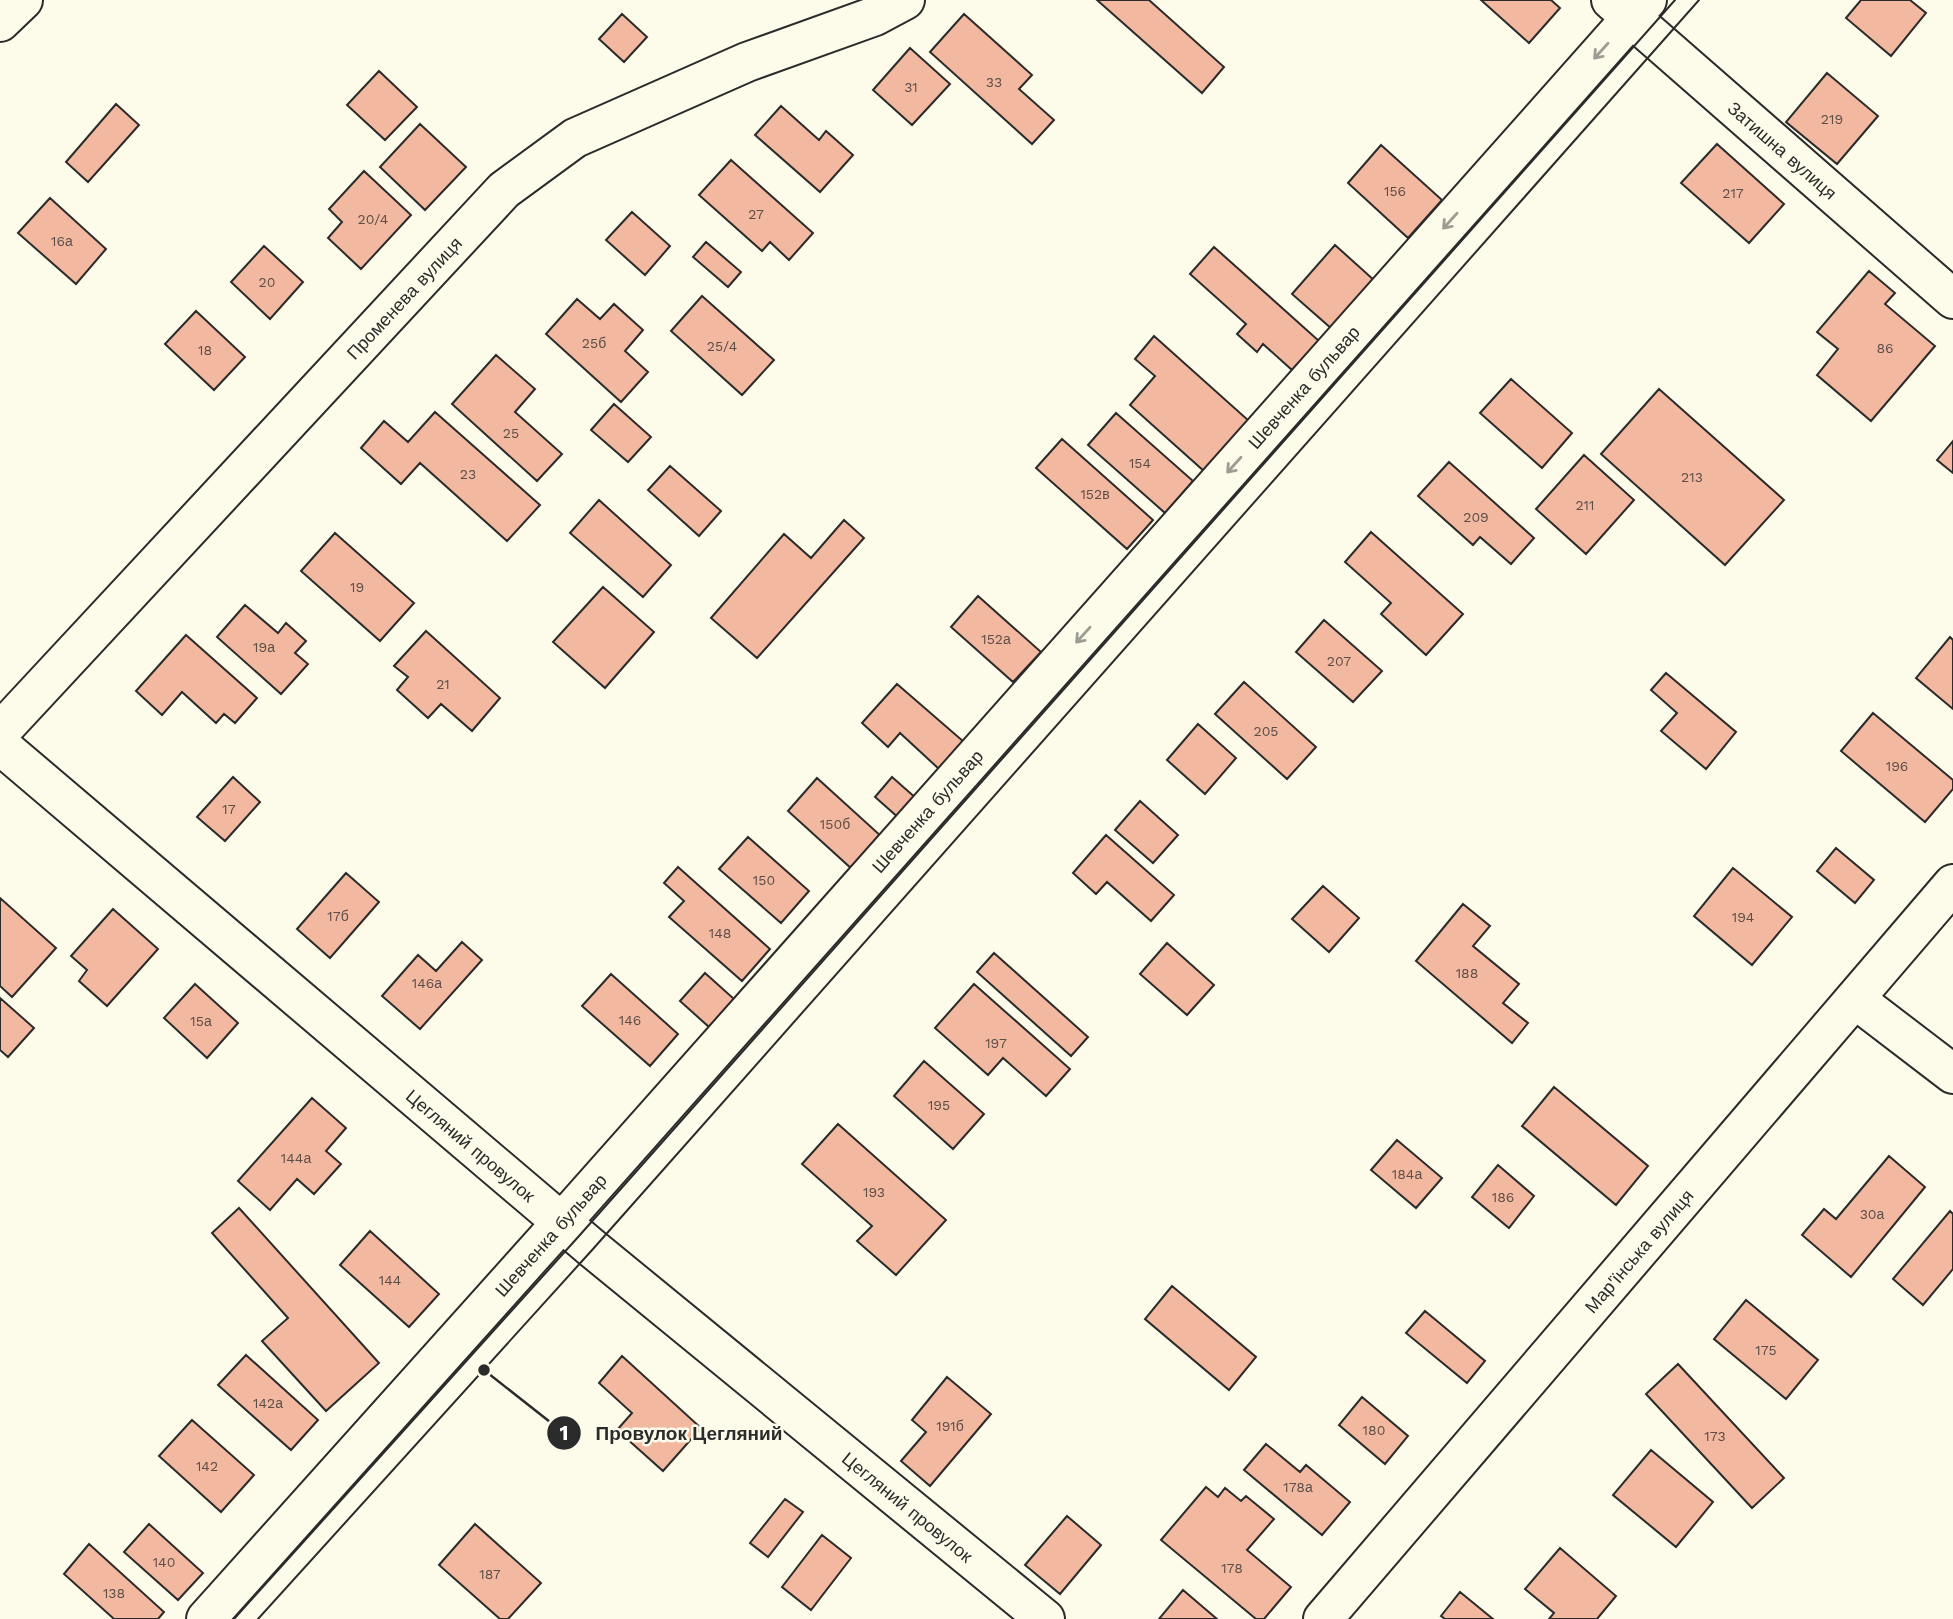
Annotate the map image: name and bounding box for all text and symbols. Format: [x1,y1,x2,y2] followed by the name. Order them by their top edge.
[1593,42,1610,59] one-way arrow
[986,74,1002,90] house number: 33
[904,79,918,95] house number: 31
[1724,97,1841,203] street label: Затишна вулиця
[1821,111,1843,127] house number: 219
[1384,183,1406,199] house number: 156
[1722,185,1744,201] house number: 217
[748,206,764,222] house number: 27
[358,211,388,227] house number: 20/4
[1442,212,1459,229] one-way arrow
[342,232,466,363] street label: Променева вулиця
[51,233,73,249] house number: 16а
[259,274,275,290] house number: 20
[1244,321,1363,453] street label: Шевченка бульвар
[582,335,606,351] house number: 25б
[707,338,737,354] house number: 25/4
[1876,340,1894,356] house number: 86
[198,342,212,358] house number: 18
[503,425,519,441] house number: 25
[1129,455,1151,471] house number: 154
[1226,456,1242,474] one-way arrow
[460,466,476,482] house number: 23
[1681,469,1703,485] house number: 213
[1080,486,1110,502] house number: 152в
[1575,497,1595,513] house number: 211
[1463,509,1489,525] house number: 209
[350,579,364,595] house number: 19
[1075,626,1091,644] one-way arrow
[981,631,1011,647] house number: 152а
[253,639,275,655] house number: 19а
[1327,653,1351,669] house number: 207
[436,676,450,692] house number: 21
[1253,723,1279,739] house number: 205
[867,745,987,877] street label: Шевченка бульвар
[1886,758,1908,774] house number: 196
[222,801,236,817] house number: 17
[820,816,850,832] house number: 150б
[753,872,775,888] house number: 150
[327,908,349,924] house number: 17б
[1732,909,1754,925] house number: 194
[709,925,731,941] house number: 148
[1456,965,1478,981] house number: 188
[412,975,442,991] house number: 146а
[619,1012,641,1028] house number: 146
[190,1013,212,1029] house number: 15а
[985,1035,1007,1051] house number: 197
[402,1085,540,1206] street label: Цегляний провулок
[928,1097,950,1113] house number: 195
[281,1150,311,1166] house number: 144а
[1392,1166,1422,1182] house number: 184а
[490,1169,610,1300] street label: Шевченка бульвар
[863,1184,885,1200] house number: 193
[1580,1185,1697,1317] street label: Мар'їнська вулиця
[1492,1189,1514,1205] house number: 186
[1860,1206,1885,1222] house number: 30а
[379,1272,401,1288] house number: 144
[1755,1342,1777,1358] house number: 175
[253,1395,283,1411] house number: 142а
[546,1413,796,1453] callout: Провулок Цегляний
[936,1418,964,1434] house number: 191б
[559,1420,569,1445] text: 1
[596,1422,782,1445] text: Провулок Цегляний
[1363,1422,1385,1438] house number: 180
[1704,1428,1726,1444] house number: 173
[838,1447,977,1566] street label: Цегляний провулок
[196,1458,218,1474] house number: 142
[1283,1479,1313,1495] house number: 178а
[153,1554,175,1570] house number: 140
[1221,1560,1243,1576] house number: 178
[479,1566,501,1582] house number: 187
[103,1585,125,1601] house number: 138

